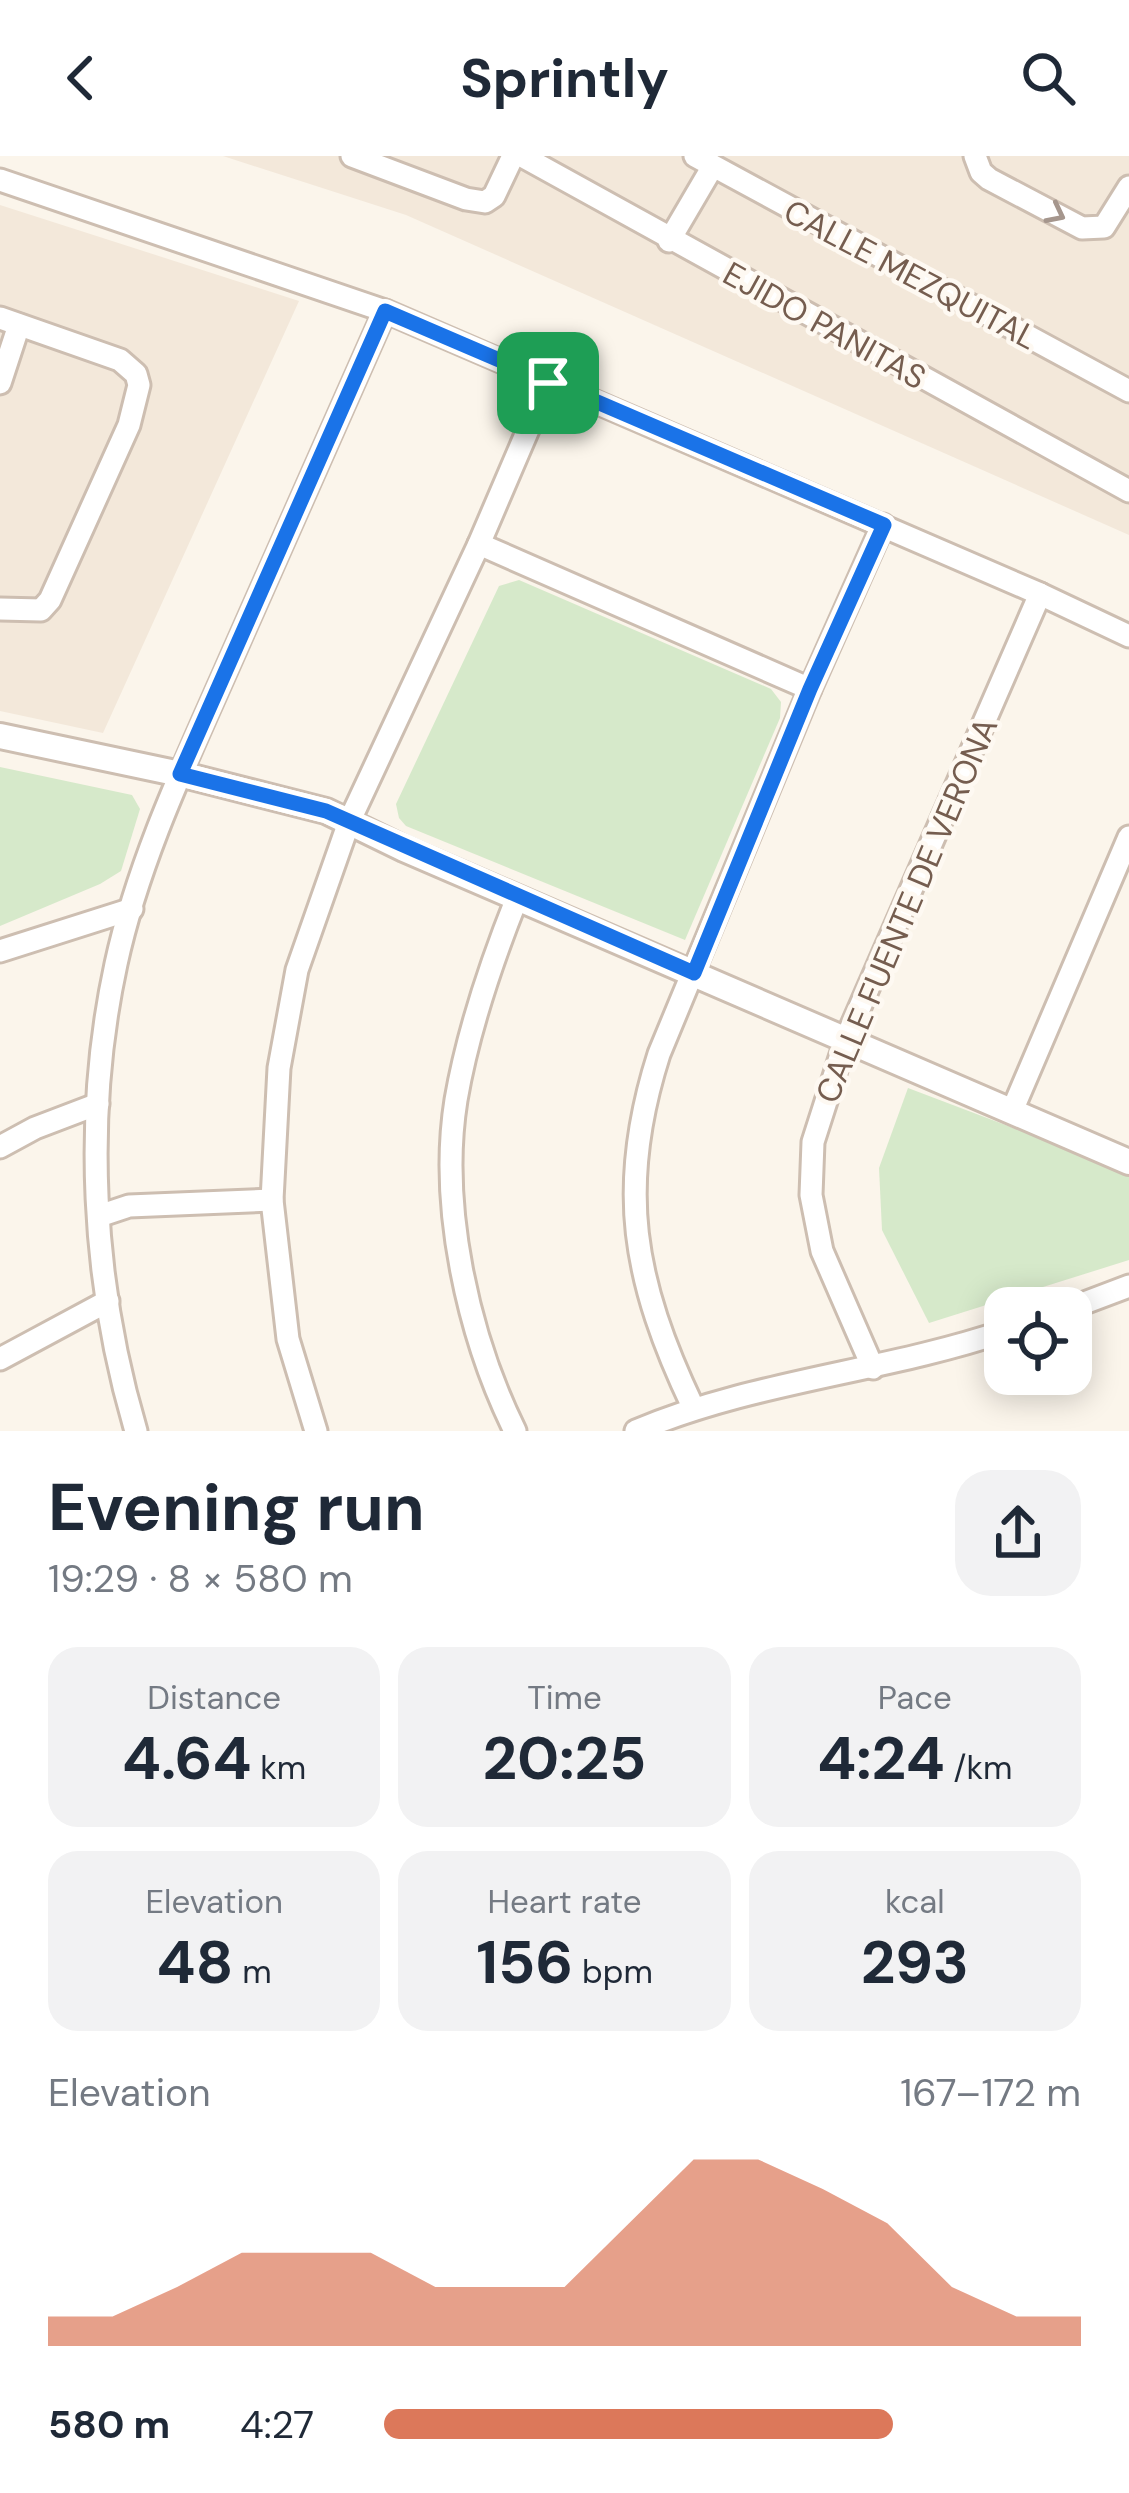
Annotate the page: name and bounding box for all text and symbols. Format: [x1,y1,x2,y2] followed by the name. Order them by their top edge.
[460,43,669,114] text: Sprintly
[48,45,114,111] icon: back
[1015,45,1081,111] icon: search
[777,190,1045,359] street label: CALLE MEZQUITAL
[1043,200,1064,223] one-way arrow
[716,252,934,399] street label: EJIDO PANITAS
[497,332,599,434] pin
[515,350,581,416] icon: arrive
[806,711,1007,1109] street label: CALLE FUENTE DE VERONA
[984,1287,1092,1395] map controls
[984,1287,1092,1395] button: locate
[48,1465,425,1550] text: Evening run
[955,1470,1081,1596] button: share
[48,1553,353,1604] text: 19:29 · 8 × 580 m
[147,1676,281,1719] text: Distance
[527,1676,602,1719] text: Time
[878,1676,952,1719] text: Pace
[122,1719,251,1798] text: 4.64
[483,1719,646,1798] text: 20:25
[817,1719,945,1798] text: 4:24
[251,1746,306,1789] text: km
[945,1746,1012,1789] text: /km
[145,1880,283,1923] text: Elevation
[487,1880,642,1923] text: Heart rate
[885,1880,945,1923] text: kcal
[157,1923,234,2002] text: 48
[476,1923,573,2002] text: 156
[861,1923,969,2002] text: 293
[234,1950,272,1993] text: m
[573,1950,653,1993] text: bpm
[48,2067,211,2118] text: Elevation
[900,2067,1081,2118] text: 167–172 m
[48,2399,170,2450] text: 580 m
[240,2399,314,2450] text: 4:27

